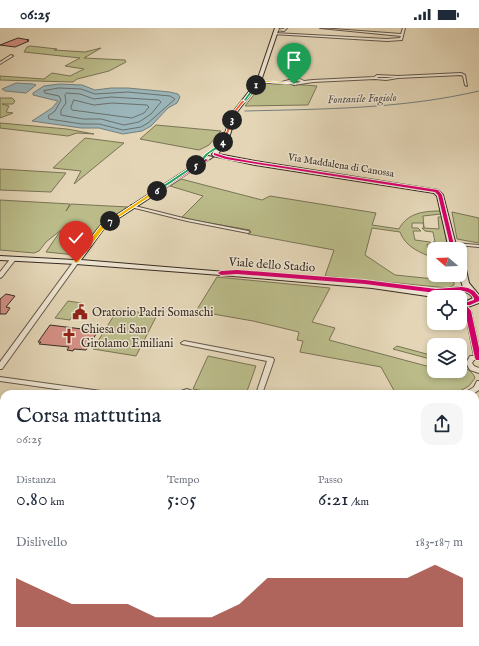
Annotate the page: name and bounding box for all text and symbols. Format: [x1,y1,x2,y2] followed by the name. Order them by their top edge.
[20,5,50,24] text: 06:25
[277,43,311,84] pin
[283,49,305,71] icon: arrive
[246,75,266,95] pin: 1
[254,78,258,92] text: 1
[327,91,397,108] water label: Fontanile Fagiolo
[222,110,242,130] pin: 3
[230,113,234,127] text: 3
[213,132,233,152] pin: 4
[220,135,226,149] text: 4
[286,151,396,181] street label: Via Maddalena di Canossa
[186,155,206,175] pin: 5
[194,158,198,172] text: 5
[147,181,167,201] pin: 6
[155,184,159,198] text: 6
[100,211,120,231] pin: 7
[107,214,113,228] text: 7
[59,221,93,262] pin
[65,227,87,249] icon: check
[427,242,467,282] north arrow
[427,242,467,378] map controls
[227,254,316,276] street label: Viale dello Stadio
[427,290,467,330] button: locate
[71,303,89,321] public building icon: Oratorio Padri Somaschi
[92,305,213,320] place label: Oratorio Padri Somaschi
[81,322,173,351] place label: Chiesa di San Girolamo Emiliani
[60,327,78,345] church icon: Chiesa di San Girolamo Emiliani
[427,338,467,378] button: layers
[16,402,161,430] text: Corsa mattutina
[421,403,463,445] button: share
[16,431,42,448] text: 06:25
[16,473,56,487] text: Distanza
[167,473,200,487] text: Tempo
[318,473,343,487] text: Passo
[16,487,48,512] text: 0.80
[167,487,197,512] text: 5:05
[318,487,349,512] text: 6:21
[48,495,65,509] text: km
[349,495,369,509] text: /km
[16,534,67,551] text: Dislivello
[415,534,463,551] text: 183–187 m

